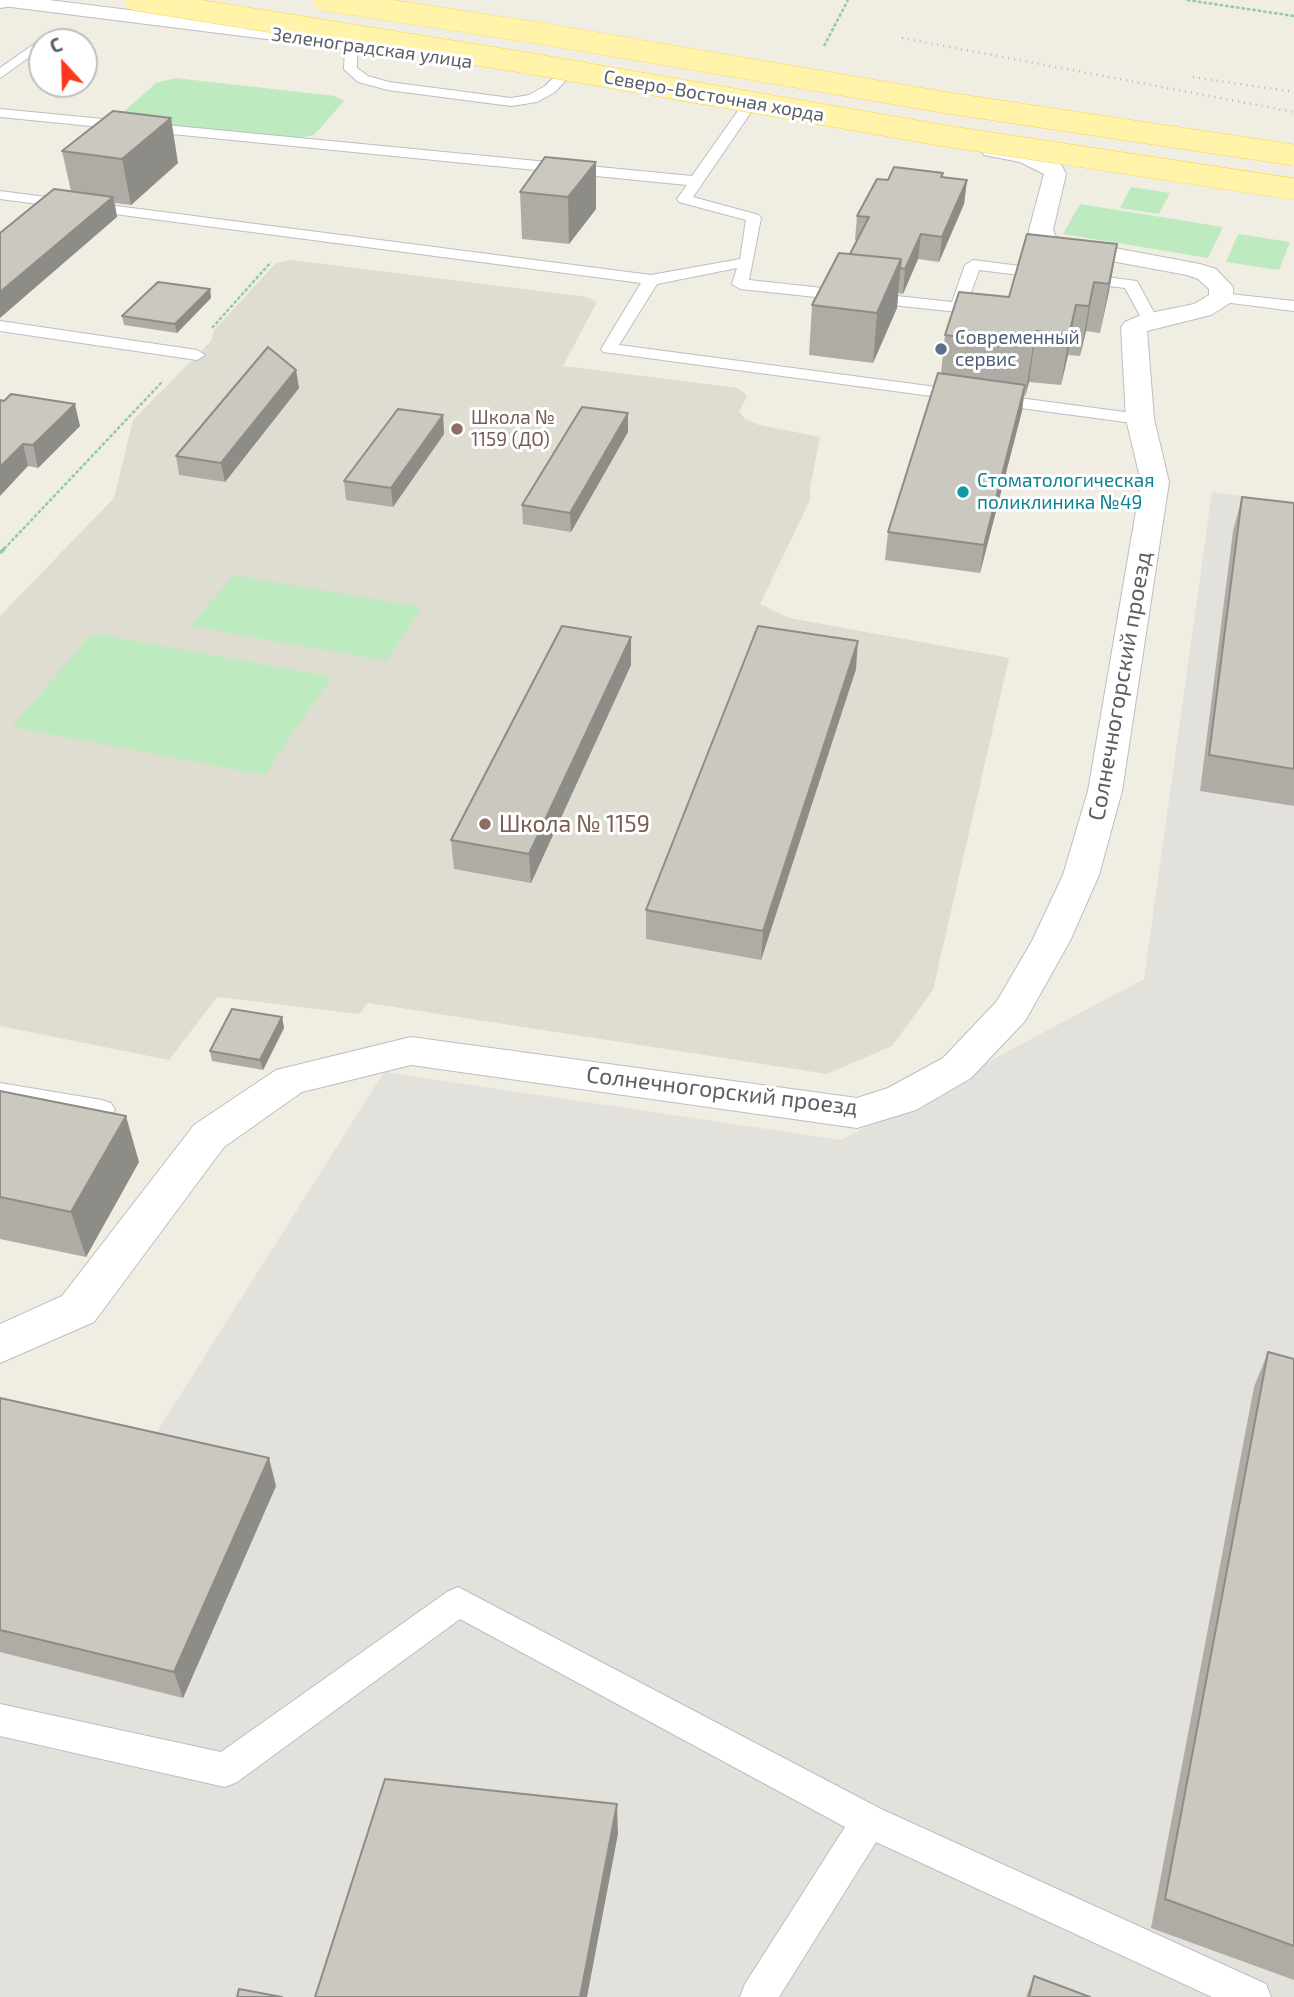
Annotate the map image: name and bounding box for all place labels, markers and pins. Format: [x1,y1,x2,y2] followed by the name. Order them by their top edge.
[955,327,1080,371] place label: Современный сервис
[933,341,949,357] marker: Современный сервис
[471,407,555,451] place label: Школа № 1159 (ДО)
[449,421,465,437] marker: Школа № 1159 (ДО)
[977,470,1155,514] place label: Стоматологическая поликлиника №49
[955,484,971,500] marker: Стоматологическая поликлиника №49
[499,810,650,838] place label: Школа № 1159
[477,816,493,832] marker: Школа № 1159

